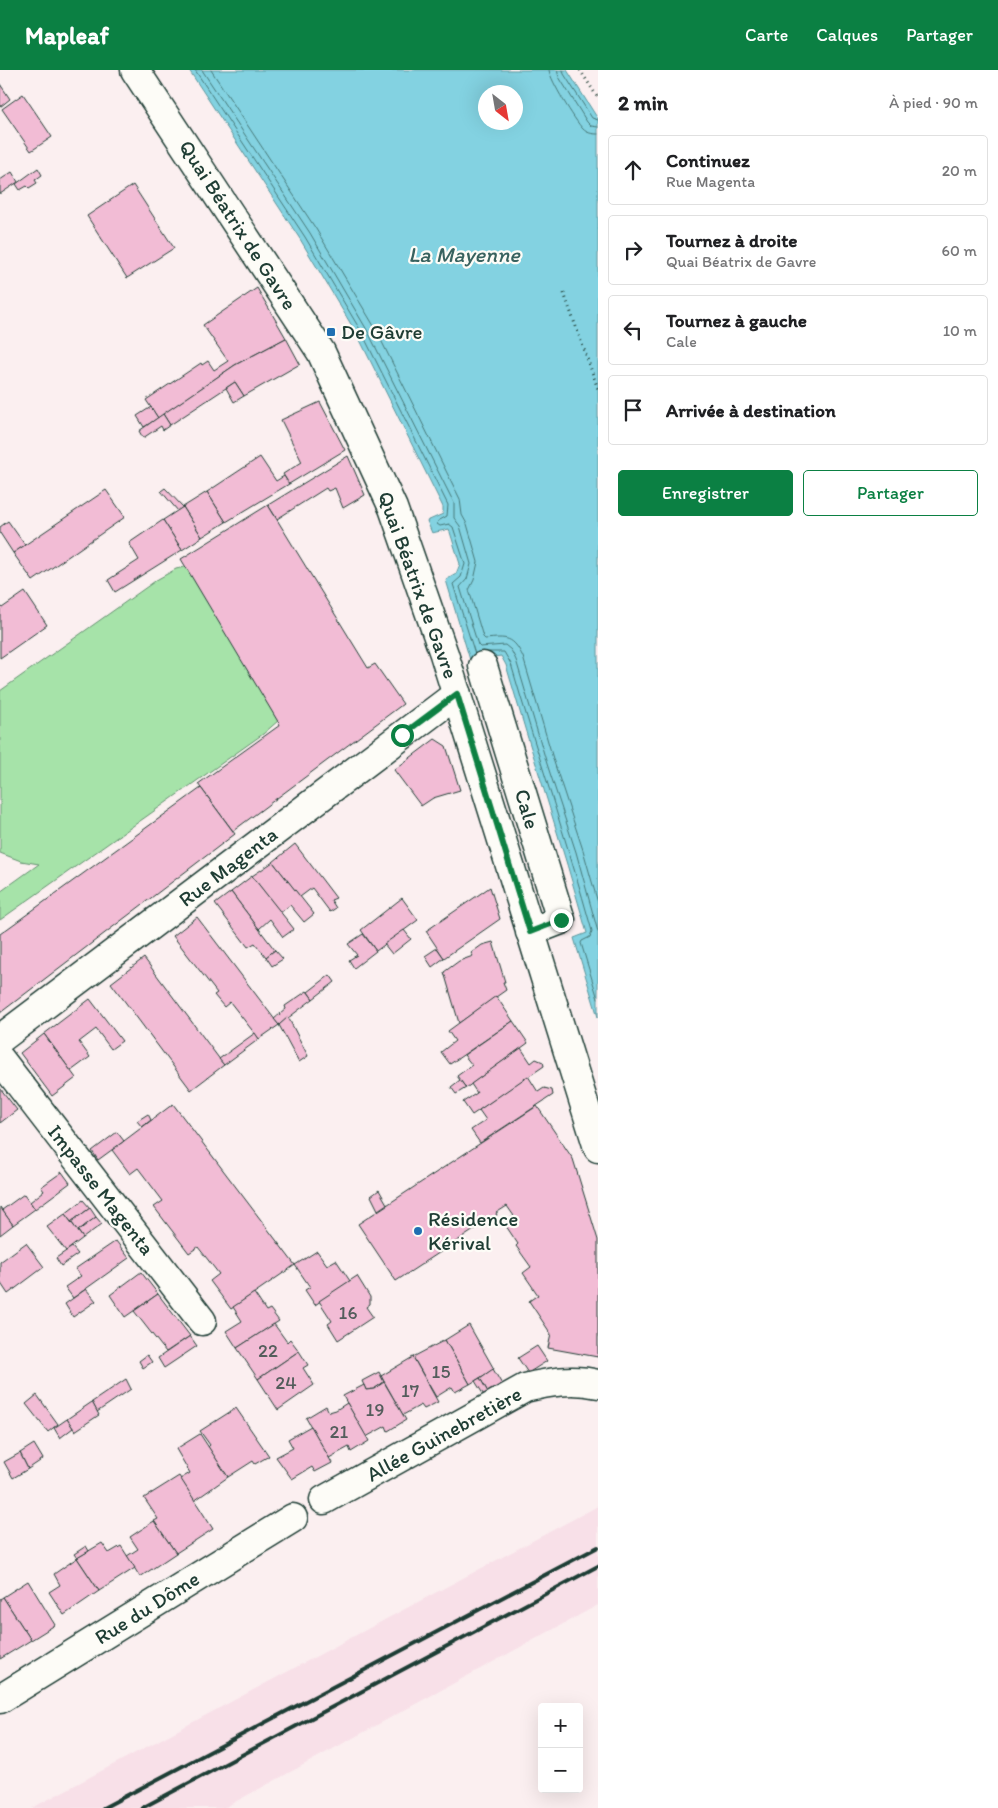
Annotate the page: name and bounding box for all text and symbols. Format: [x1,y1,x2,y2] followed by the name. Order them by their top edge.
[25,21,109,50] text: Mapleaf
[745,24,788,46] text: Carte
[816,24,878,46] text: Calques
[906,24,973,46] text: Partager
[478,85,523,130] north arrow
[618,90,668,115] text: 2 min
[889,93,978,112] text: À pied · 90 m
[174,135,303,314] street label: Quai Béatrix de Gavre
[666,149,750,172] text: Continuez
[619,156,647,184] icon: ahead
[942,161,977,180] text: 20 m
[666,172,755,191] text: Rue Magenta
[666,229,798,252] text: Tournez à droite
[619,236,647,264] icon: right
[408,241,521,268] water label: La Mayenne
[942,241,977,260] text: 60 m
[666,252,816,271] text: Quai Béatrix de Gavre
[666,309,807,332] text: Tournez à gauche
[619,316,647,344] icon: left
[341,319,423,344] place label: De Gâvre
[943,321,977,340] text: 10 m
[325,326,337,338] marker: De Gâvre
[666,332,697,351] text: Cale
[619,396,647,424] icon: arrive
[666,399,836,422] text: Arrivée à destination
[618,470,793,516] button: Enregistrer
[803,470,978,516] button: Partager
[373,488,464,682] street label: Quai Béatrix de Gavre
[391,724,414,747] route start
[510,786,545,832] street label: Cale
[173,821,282,912] street label: Rue Magenta
[550,909,573,932] route end
[43,1120,160,1260] street label: Impasse Magenta
[428,1206,518,1255] place label: Résidence Kérival
[412,1225,424,1237] marker: Résidence Kérival
[339,1301,357,1324] house number: 16
[258,1339,278,1362] house number: 22
[432,1360,450,1383] house number: 15
[275,1371,297,1394] house number: 24
[401,1379,419,1402] house number: 17
[362,1381,526,1487] street label: Allée Guinebretière
[366,1398,384,1421] house number: 19
[330,1420,349,1443] house number: 21
[90,1566,204,1650] street label: Rue du Dôme
[538,1703,583,1793] map controls
[538,1703,583,1748] button: +
[538,1748,583,1793] button: −

